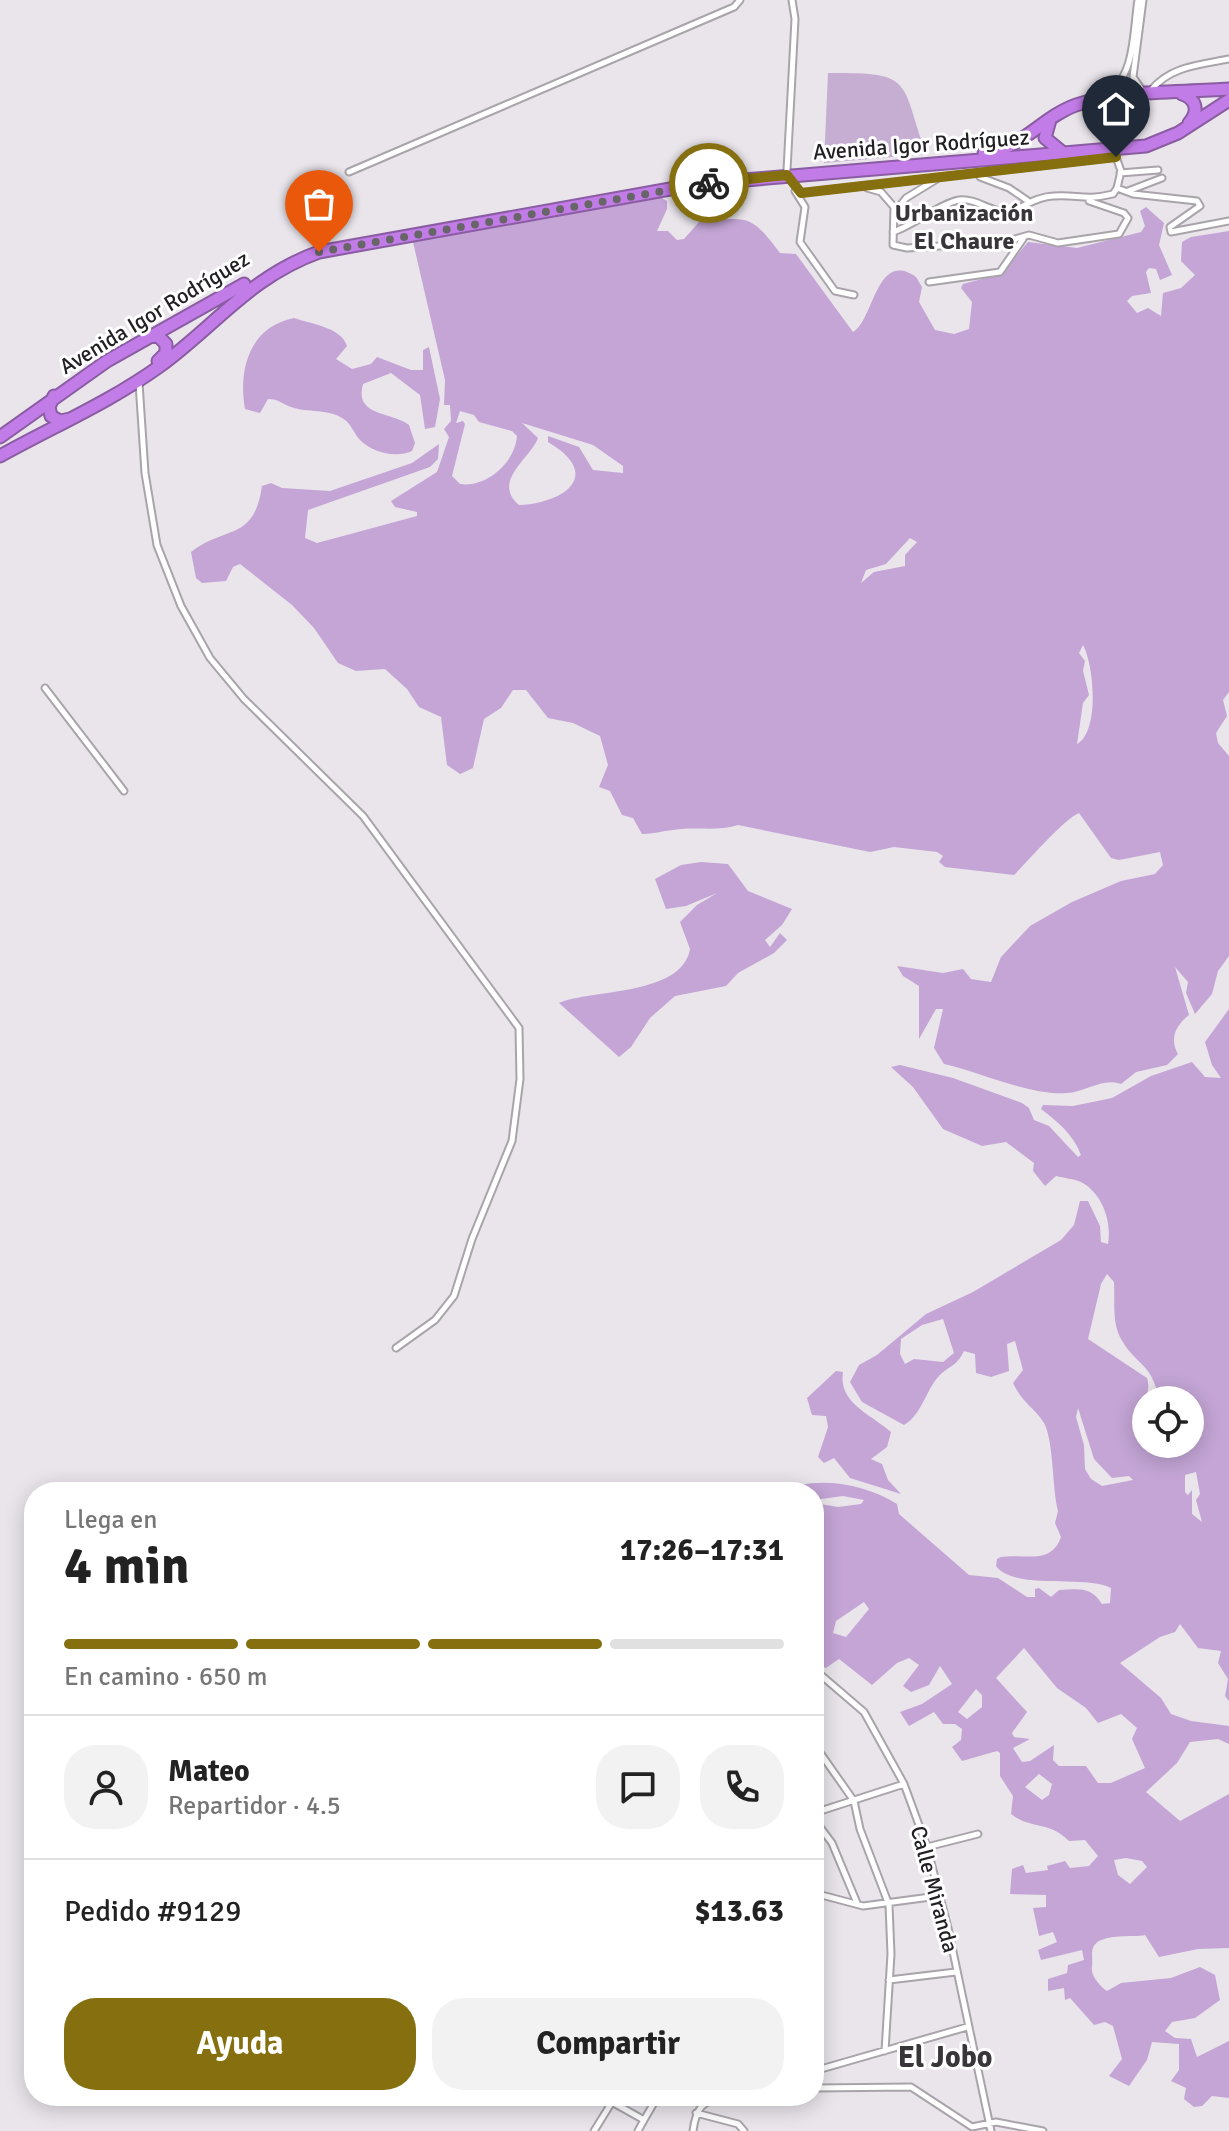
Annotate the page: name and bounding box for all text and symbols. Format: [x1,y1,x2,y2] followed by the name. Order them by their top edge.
[1082,75,1150,157] pin
[1094,87,1138,131] icon: home
[812,123,1030,166] street label: Avenida Igor Rodríguez
[669,143,749,223] courier
[687,161,731,205] icon: bike
[285,170,353,252] pin
[297,182,341,226] icon: bag
[895,198,1033,256] district label: Urbanización El Chaure
[54,245,254,380] street label: Avenida Igor Rodríguez
[1132,1386,1204,1458] map controls
[1132,1386,1204,1458] button: locate
[64,1504,158,1536] text: Llega en
[620,1532,784,1569] text: 17:26–17:31
[64,1534,190,1598] text: 4 min
[64,1661,267,1693] text: En camino · 650 m
[64,1745,148,1829] button: person
[596,1745,680,1829] button: chat
[700,1745,784,1829] button: phone
[168,1753,250,1790] text: Mateo
[168,1790,341,1822] text: Repartidor · 4.5
[905,1823,964,1956] street label: Calle Miranda
[64,1893,241,1930] text: Pedido #9129
[694,1893,784,1930] text: $13.63
[64,1998,416,2090] button: Ayuda
[432,1998,784,2090] button: Compartir
[898,2039,992,2076] district label: El Jobo

